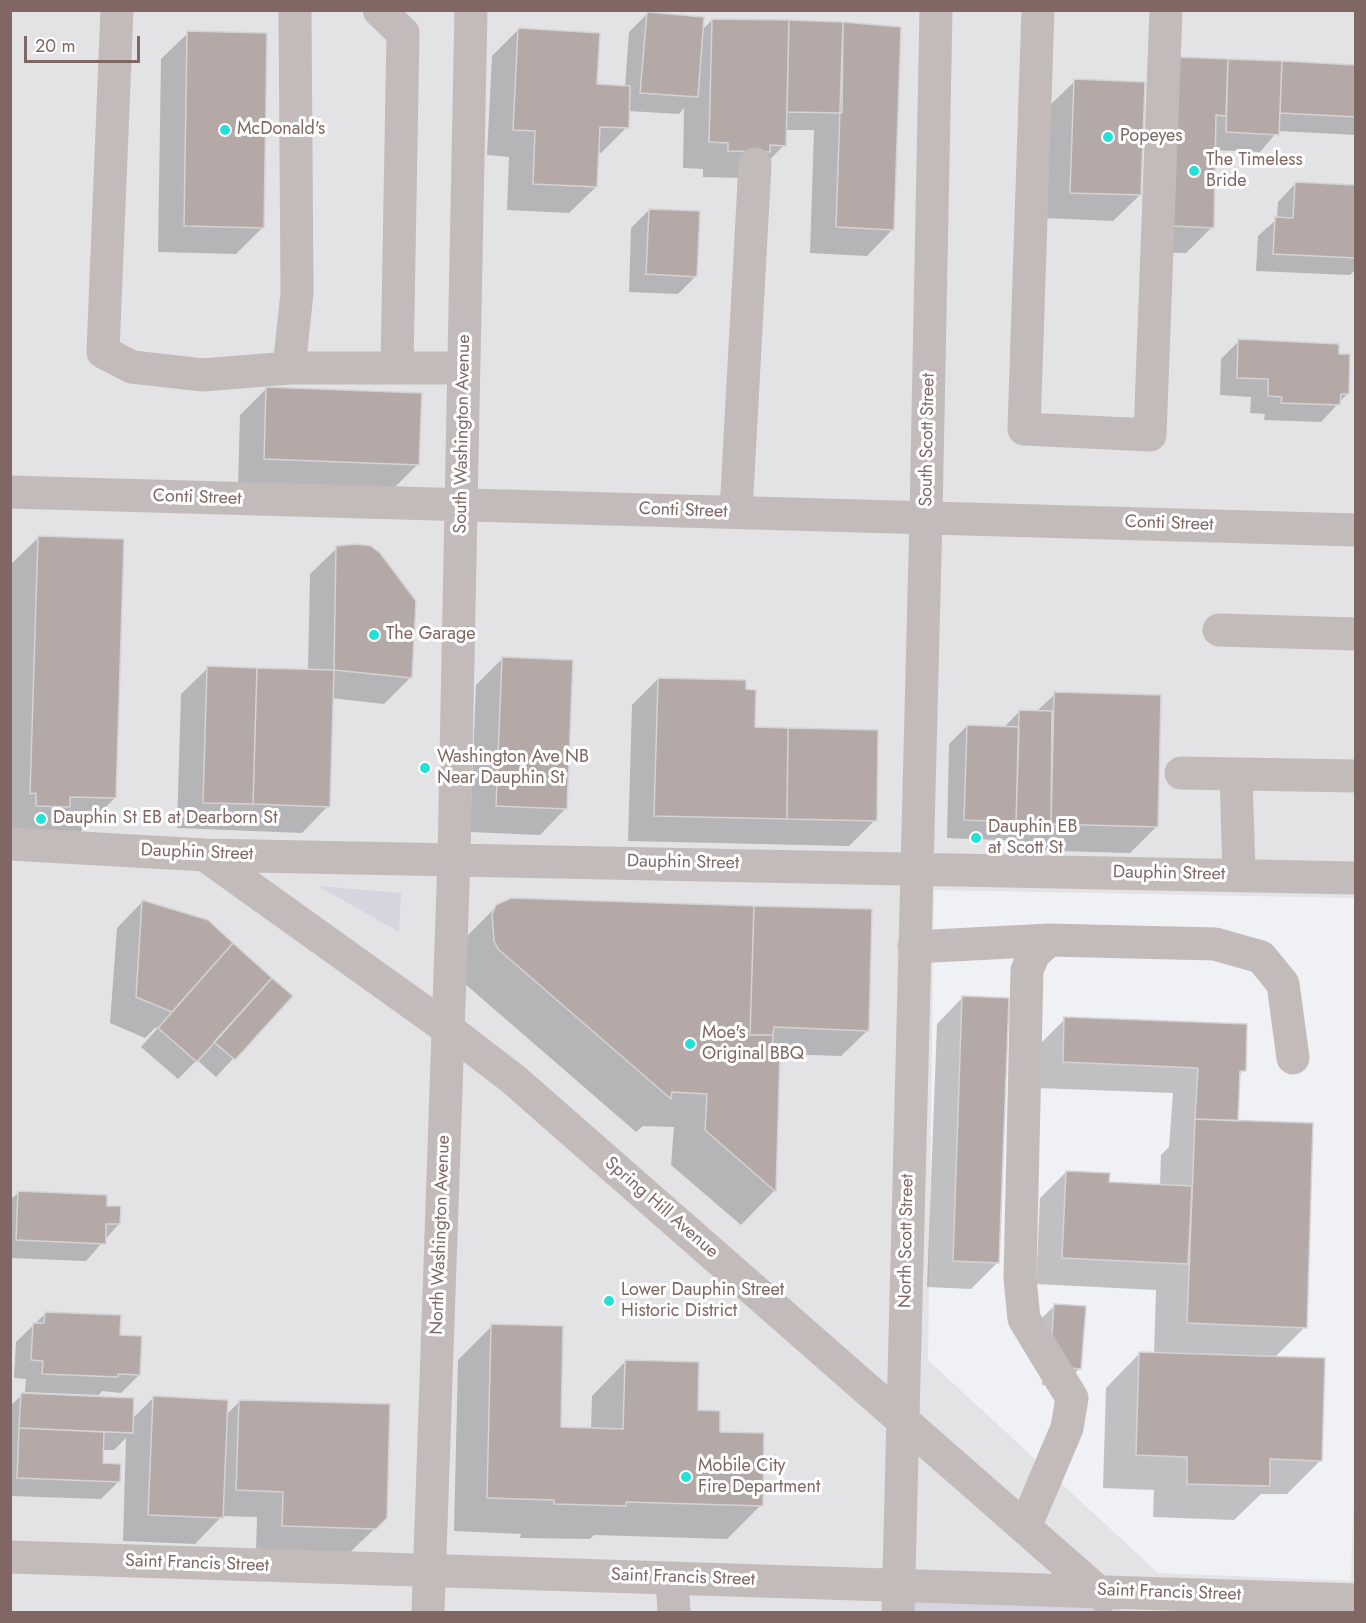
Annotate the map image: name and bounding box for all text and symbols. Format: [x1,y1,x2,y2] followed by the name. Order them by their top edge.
[27,24,142,62] scale bar
[35,33,75,59] text: 20 m
[237,119,325,141] place label: McDonald's
[218,123,232,137] marker: McDonald's
[1120,126,1183,148] place label: Popeyes
[1101,130,1115,144] marker: Popeyes
[1206,150,1303,192] place label: The Timeless Bride
[1187,164,1201,178] marker: The Timeless Bride
[450,334,476,534] street label: South Washington Avenue
[916,373,940,507] street label: South Scott Street
[152,486,242,510] street label: Conti Street
[638,499,728,523] street label: Conti Street
[1124,512,1214,536] street label: Conti Street
[386,624,475,646] place label: The Garage
[367,628,381,642] marker: The Garage
[437,747,589,789] place label: Washington Ave NB Near Dauphin St
[418,761,432,775] marker: Washington Ave NB Near Dauphin St
[53,808,278,830] place label: Dauphin St EB at Dearborn St
[34,812,48,826] marker: Dauphin St EB at Dearborn St
[988,817,1078,860] place label: Dauphin EB at Scott St
[969,831,983,845] marker: Dauphin EB at Scott St
[140,840,254,866] street label: Dauphin Street
[627,851,739,875] street label: Dauphin Street
[1113,862,1225,886] street label: Dauphin Street
[702,1023,804,1066] place label: Moe's Original BBQ
[683,1037,697,1051] marker: Moe's Original BBQ
[427,1135,455,1335] street label: North Washington Avenue
[600,1153,722,1263] street label: Spring Hill Avenue
[895,1174,919,1308] street label: North Scott Street
[621,1280,784,1322] place label: Lower Dauphin Street Historic District
[602,1294,616,1308] marker: Lower Dauphin Street Historic District
[698,1456,820,1498] place label: Mobile City Fire Department
[679,1470,693,1484] marker: Mobile City Fire Department
[125,1551,269,1577] street label: Saint Francis Street
[611,1565,755,1591] street label: Saint Francis Street
[1097,1580,1241,1606] street label: Saint Francis Street

